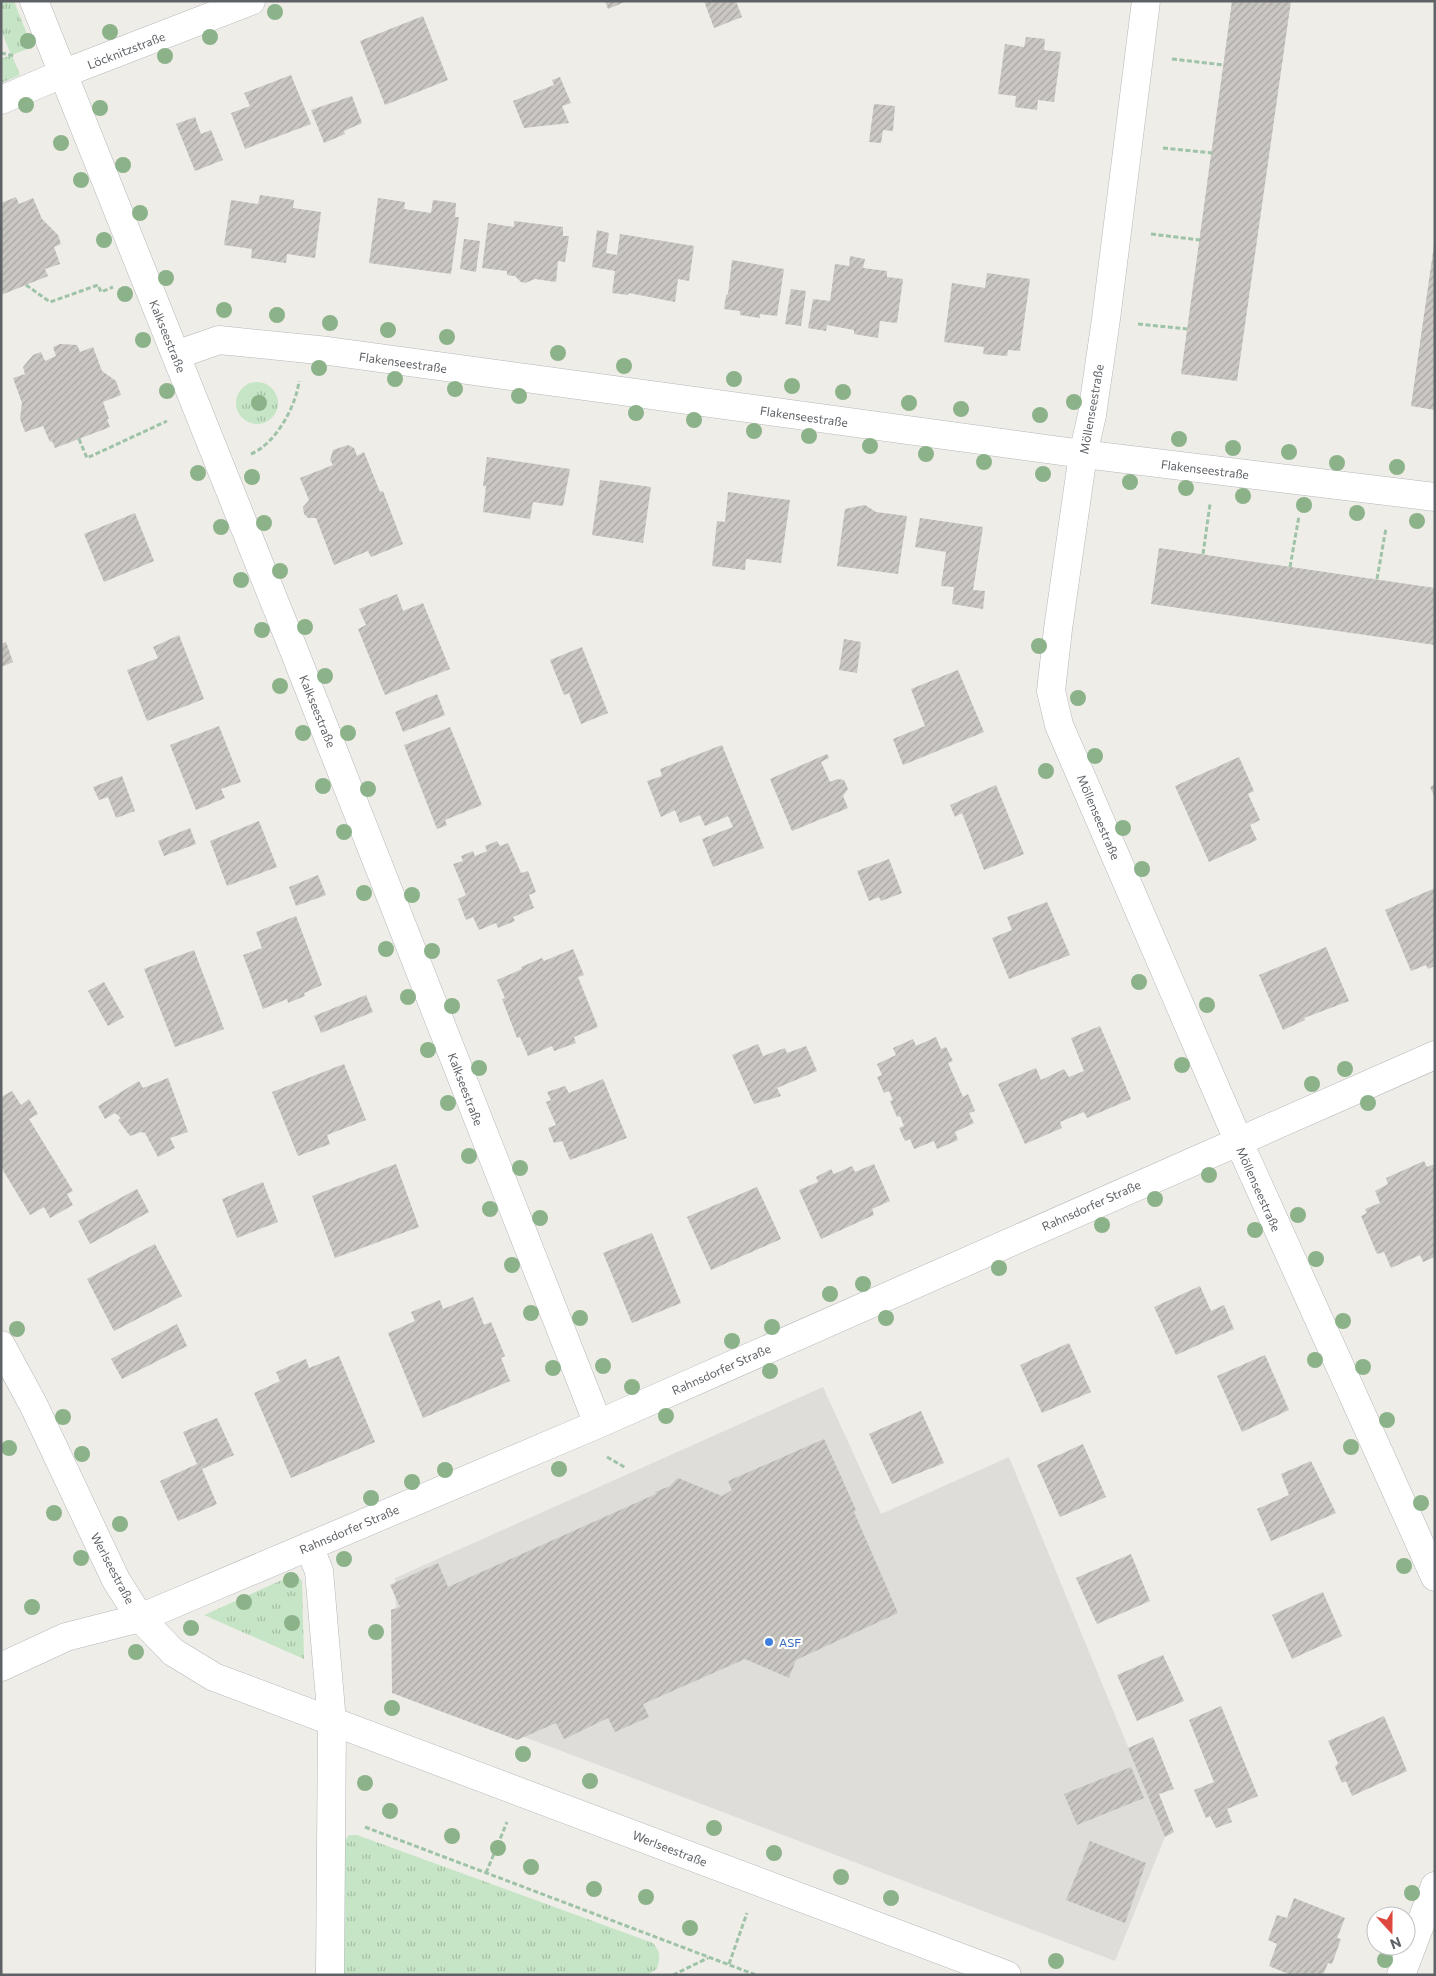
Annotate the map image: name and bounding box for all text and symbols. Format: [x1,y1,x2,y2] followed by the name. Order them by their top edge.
[85,29,167,71] street label: Löcknitzstraße
[147,298,189,374] street label: Kalkseestraße
[358,349,448,375] street label: Flakenseestraße
[1076,363,1106,455] street label: Möllenseestraße
[759,403,849,429] street label: Flakenseestraße
[1160,457,1250,481] street label: Flakenseestraße
[297,673,339,749] street label: Kalkseestraße
[1075,772,1123,862] street label: Möllenseestraße
[446,1051,486,1127] street label: Kalkseestraße
[1234,1145,1284,1233] street label: Möllenseestraße
[1039,1177,1143,1233] street label: Rahnsdorfer Straße
[669,1341,773,1397] street label: Rahnsdorfer Straße
[297,1502,401,1556] street label: Rahnsdorfer Straße
[88,1530,138,1606] street label: Werlseestraße
[779,1635,801,1649] place label: ASF
[763,1636,775,1648] marker: ASF
[631,1827,709,1869] street label: Werlseestraße
[1366,1906,1416,1956] north arrow
[1388,1934,1404,1953] text: N

